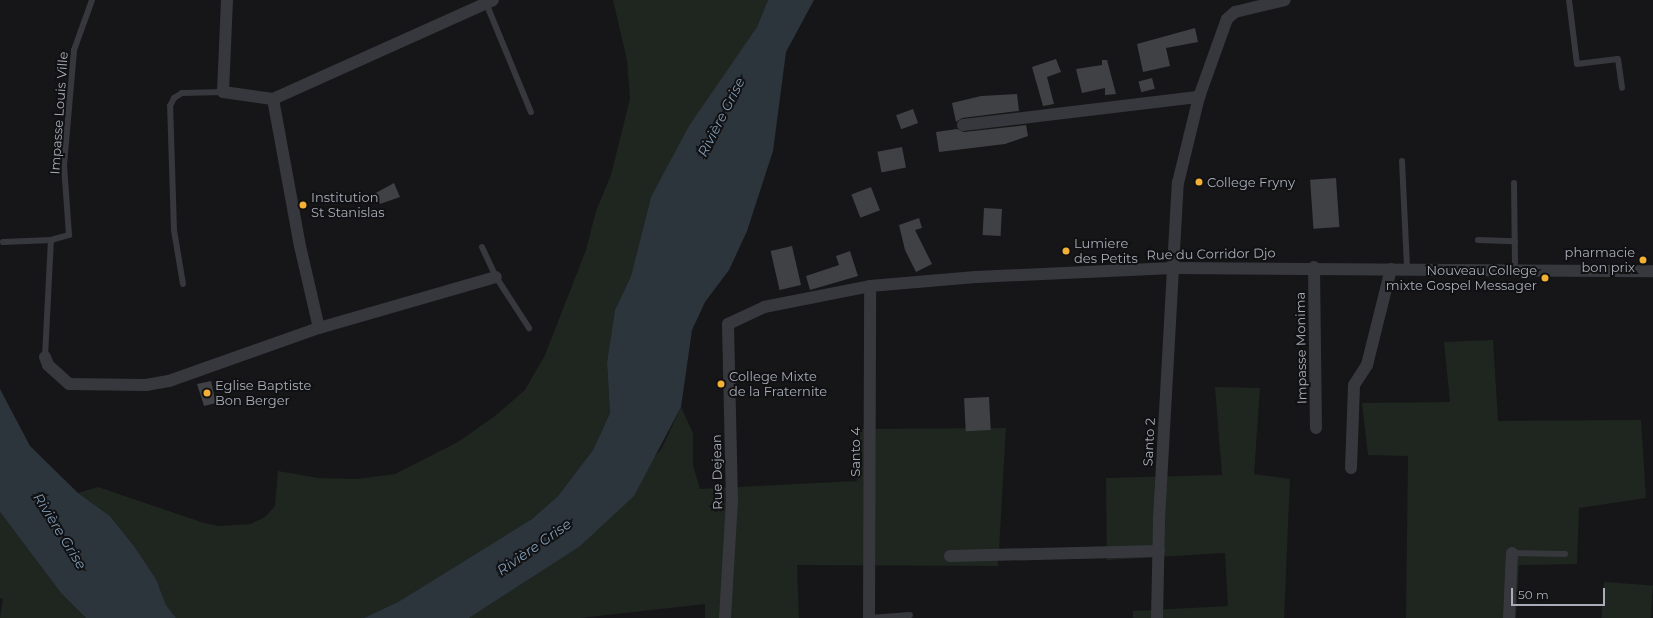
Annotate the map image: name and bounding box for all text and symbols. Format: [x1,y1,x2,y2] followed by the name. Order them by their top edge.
[47,51,71,175] street label: Impasse Louis Ville
[694,75,748,159] water label: Rivière Grise
[1207,174,1295,190] place label: College Fryny
[1194,177,1204,187] marker: College Fryny
[311,190,385,221] place label: Institution St Stanislas
[298,200,308,210] marker: Institution St Stanislas
[1074,236,1138,267] place label: Lumiere des Petits
[1146,245,1276,263] street label: Rue du Corridor Djo
[1565,245,1635,276] place label: pharmacie bon prix
[1061,246,1071,256] marker: Lumiere des Petits
[1638,255,1648,265] marker: pharmacie bon prix
[1386,263,1537,294] place label: Nouveau College mixte Gospel Messager
[1540,273,1550,283] marker: Nouveau College mixte Gospel Messager
[1292,292,1310,404] street label: Impasse Monima
[729,369,827,400] place label: College Mixte de la Fraternite
[215,378,311,409] place label: Eglise Baptiste Bon Berger
[716,379,726,389] marker: College Mixte de la Fraternite
[202,388,212,398] marker: Eglise Baptiste Bon Berger
[1140,417,1158,467] street label: Santo 2
[847,427,863,477] street label: Santo 4
[709,434,725,510] street label: Rue Dejean
[30,490,90,572] water label: Rivière Grise
[494,515,574,579] water label: Rivière Grise
[1513,580,1607,606] scale bar
[1518,587,1549,602] text: 50 m

